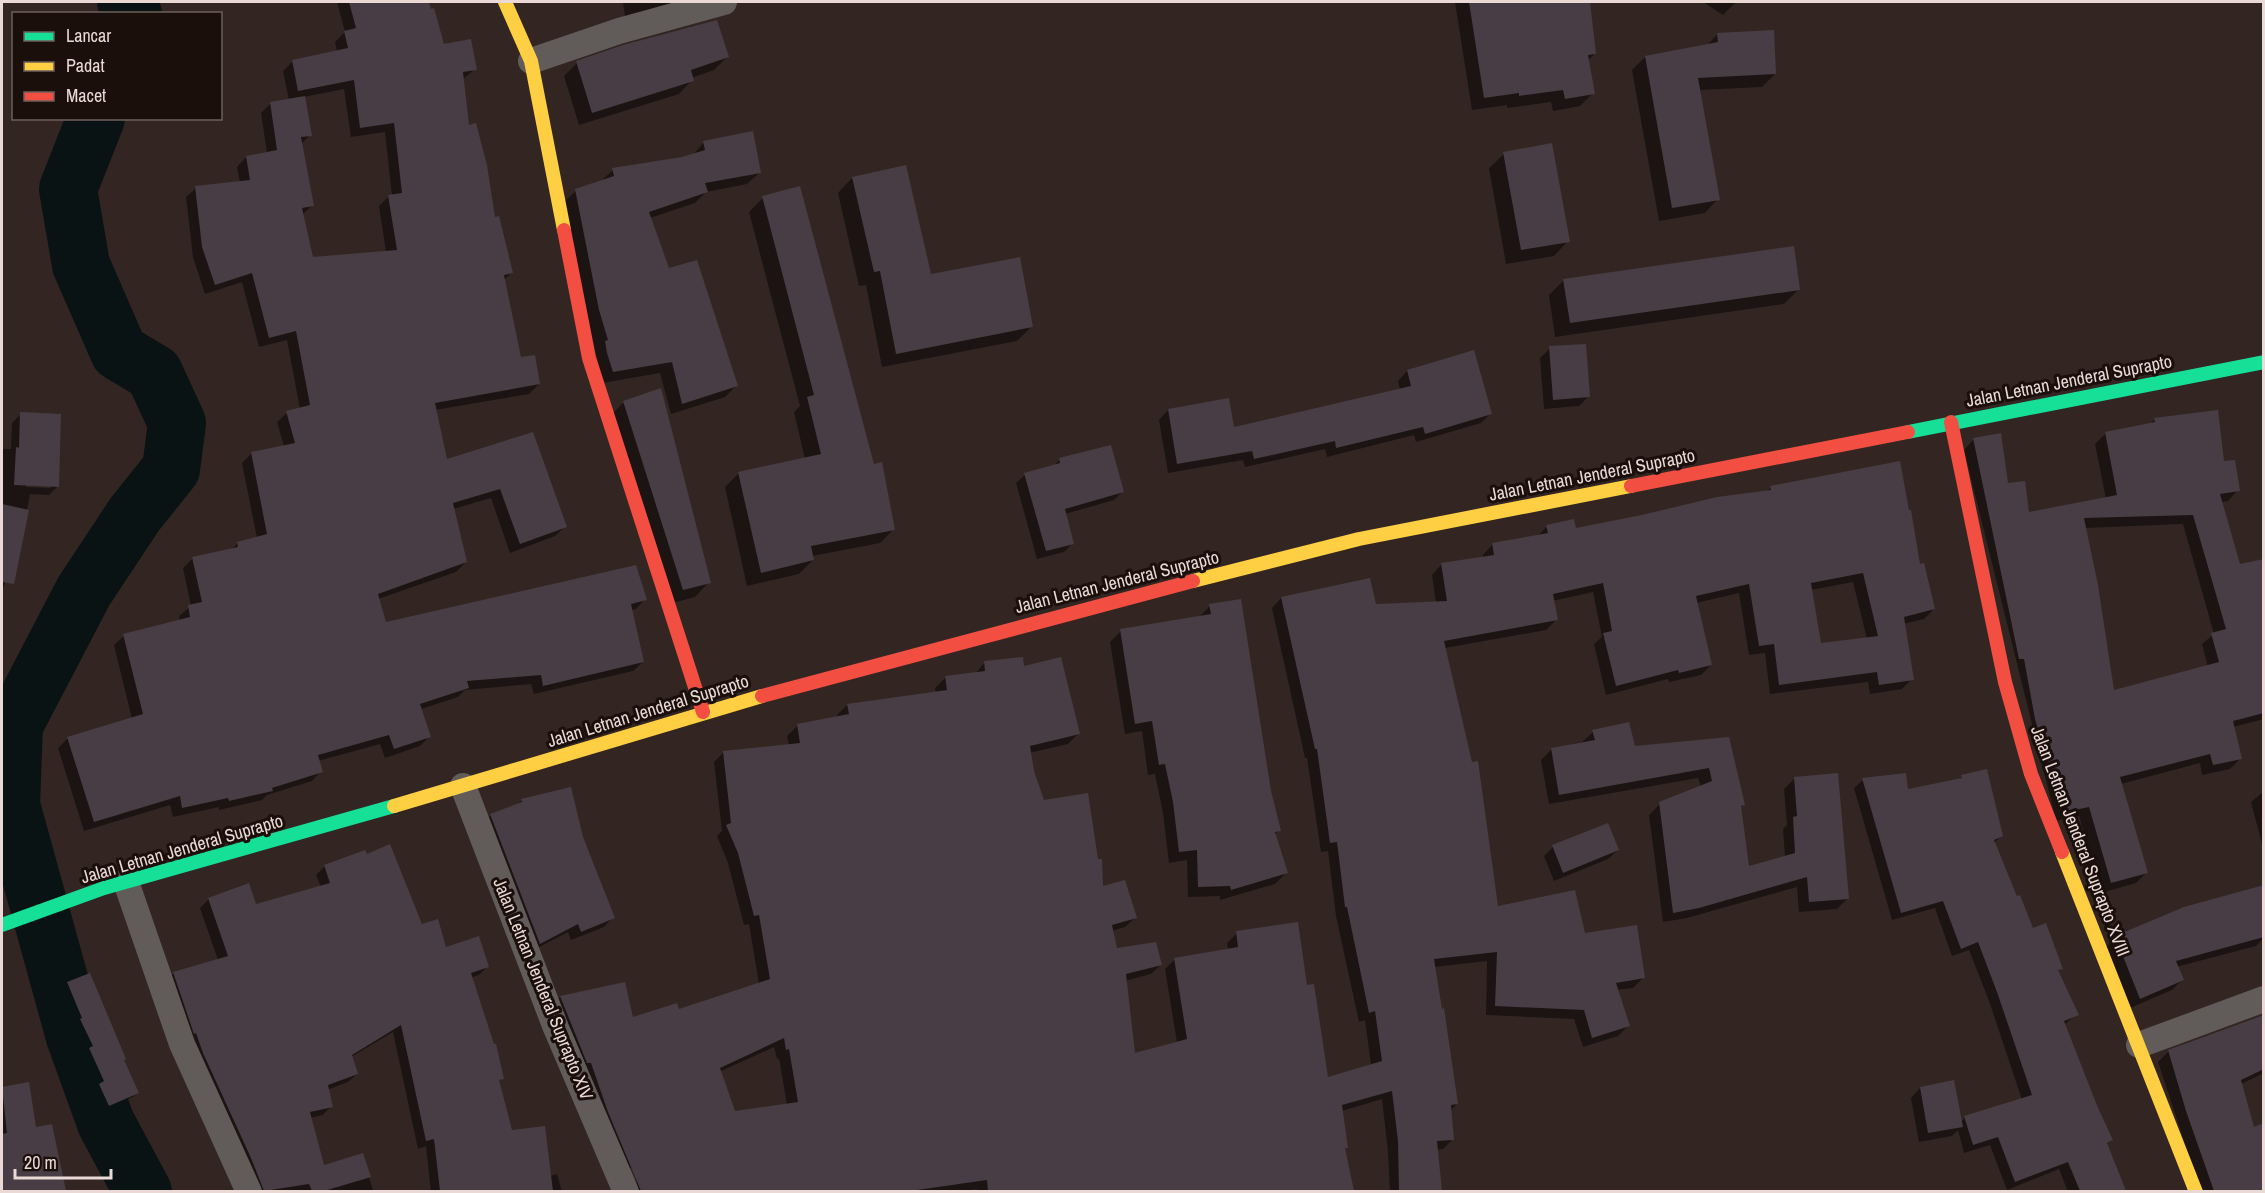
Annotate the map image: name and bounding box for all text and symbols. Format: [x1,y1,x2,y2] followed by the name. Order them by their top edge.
[12,12,222,120] legend
[66,23,111,48] text: Lancar
[66,53,105,78] text: Padat
[66,83,106,108] text: Macet
[1964,348,2174,413] street label: Jalan Letnan Jenderal Suprapto
[1487,442,1697,507] street label: Jalan Letnan Jenderal Suprapto
[1012,544,1221,619] street label: Jalan Letnan Jenderal Suprapto
[544,668,752,753] street label: Jalan Letnan Jenderal Suprapto
[2025,722,2136,960] street label: Jalan Letnan Jenderal Suprapto XVIII
[78,808,286,889] street label: Jalan Letnan Jenderal Suprapto
[487,874,600,1104] street label: Jalan Letnan Jenderal Suprapto XIV
[15,1142,111,1180] scale bar
[24,1150,57,1175] text: 20 m

